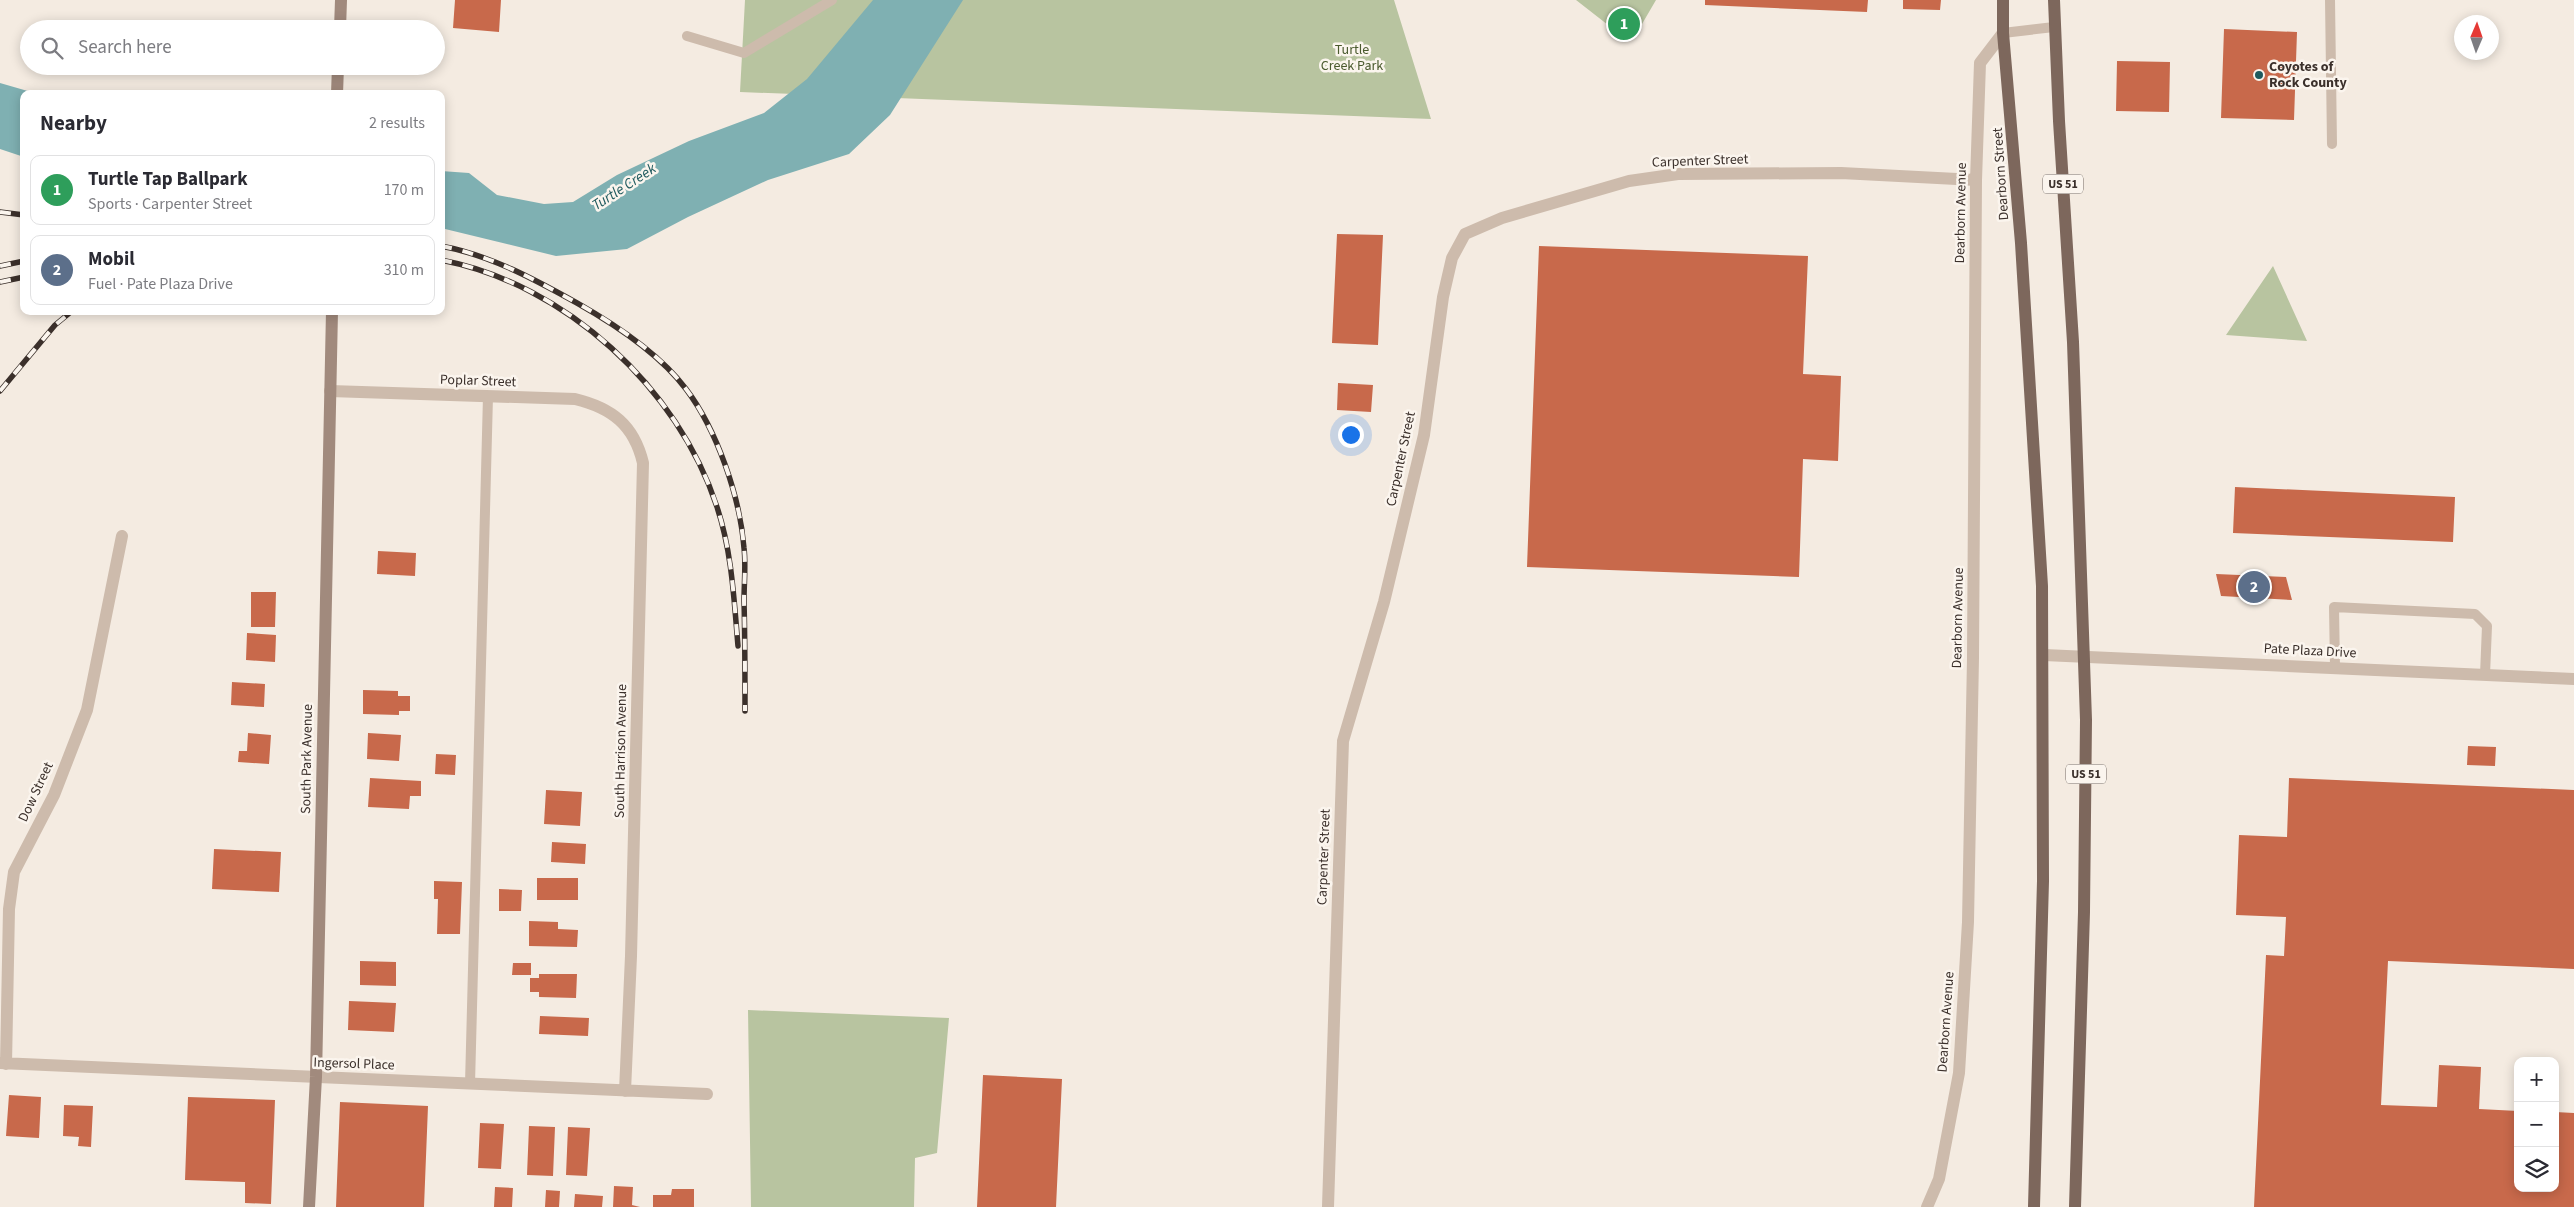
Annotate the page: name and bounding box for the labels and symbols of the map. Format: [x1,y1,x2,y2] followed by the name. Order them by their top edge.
[1608,5,1640,43] pin: 1
[2454,15,2499,60] north arrow
[1321,40,1383,76] park label: Turtle Creek Park
[2269,57,2347,93] place label: Coyotes of Rock County
[2253,69,2265,81] marker: Coyotes of Rock County
[1988,127,2014,221] street label: Dearborn Street
[1651,149,1749,173] street label: Carpenter Street
[588,158,661,216] water label: Turtle Creek
[1950,162,1972,264] street label: Dearborn Avenue
[2043,174,2083,193] road number: US 51
[440,370,517,392] street label: Poplar Street
[1381,409,1421,508] street label: Carpenter Street
[1338,422,1364,448] your location
[1947,567,1969,669] street label: Dearborn Avenue
[2238,568,2270,606] pin: 2
[2263,639,2357,663] street label: Pate Plaza Drive
[610,684,632,818] street label: South Harrison Avenue
[296,704,318,814] street label: South Park Avenue
[13,758,59,825] street label: Dow Street
[2066,764,2106,784] road number: US 51
[1312,808,1336,906] street label: Carpenter Street
[1932,971,1960,1073] street label: Dearborn Avenue
[313,1053,395,1075] street label: Ingersol Place

